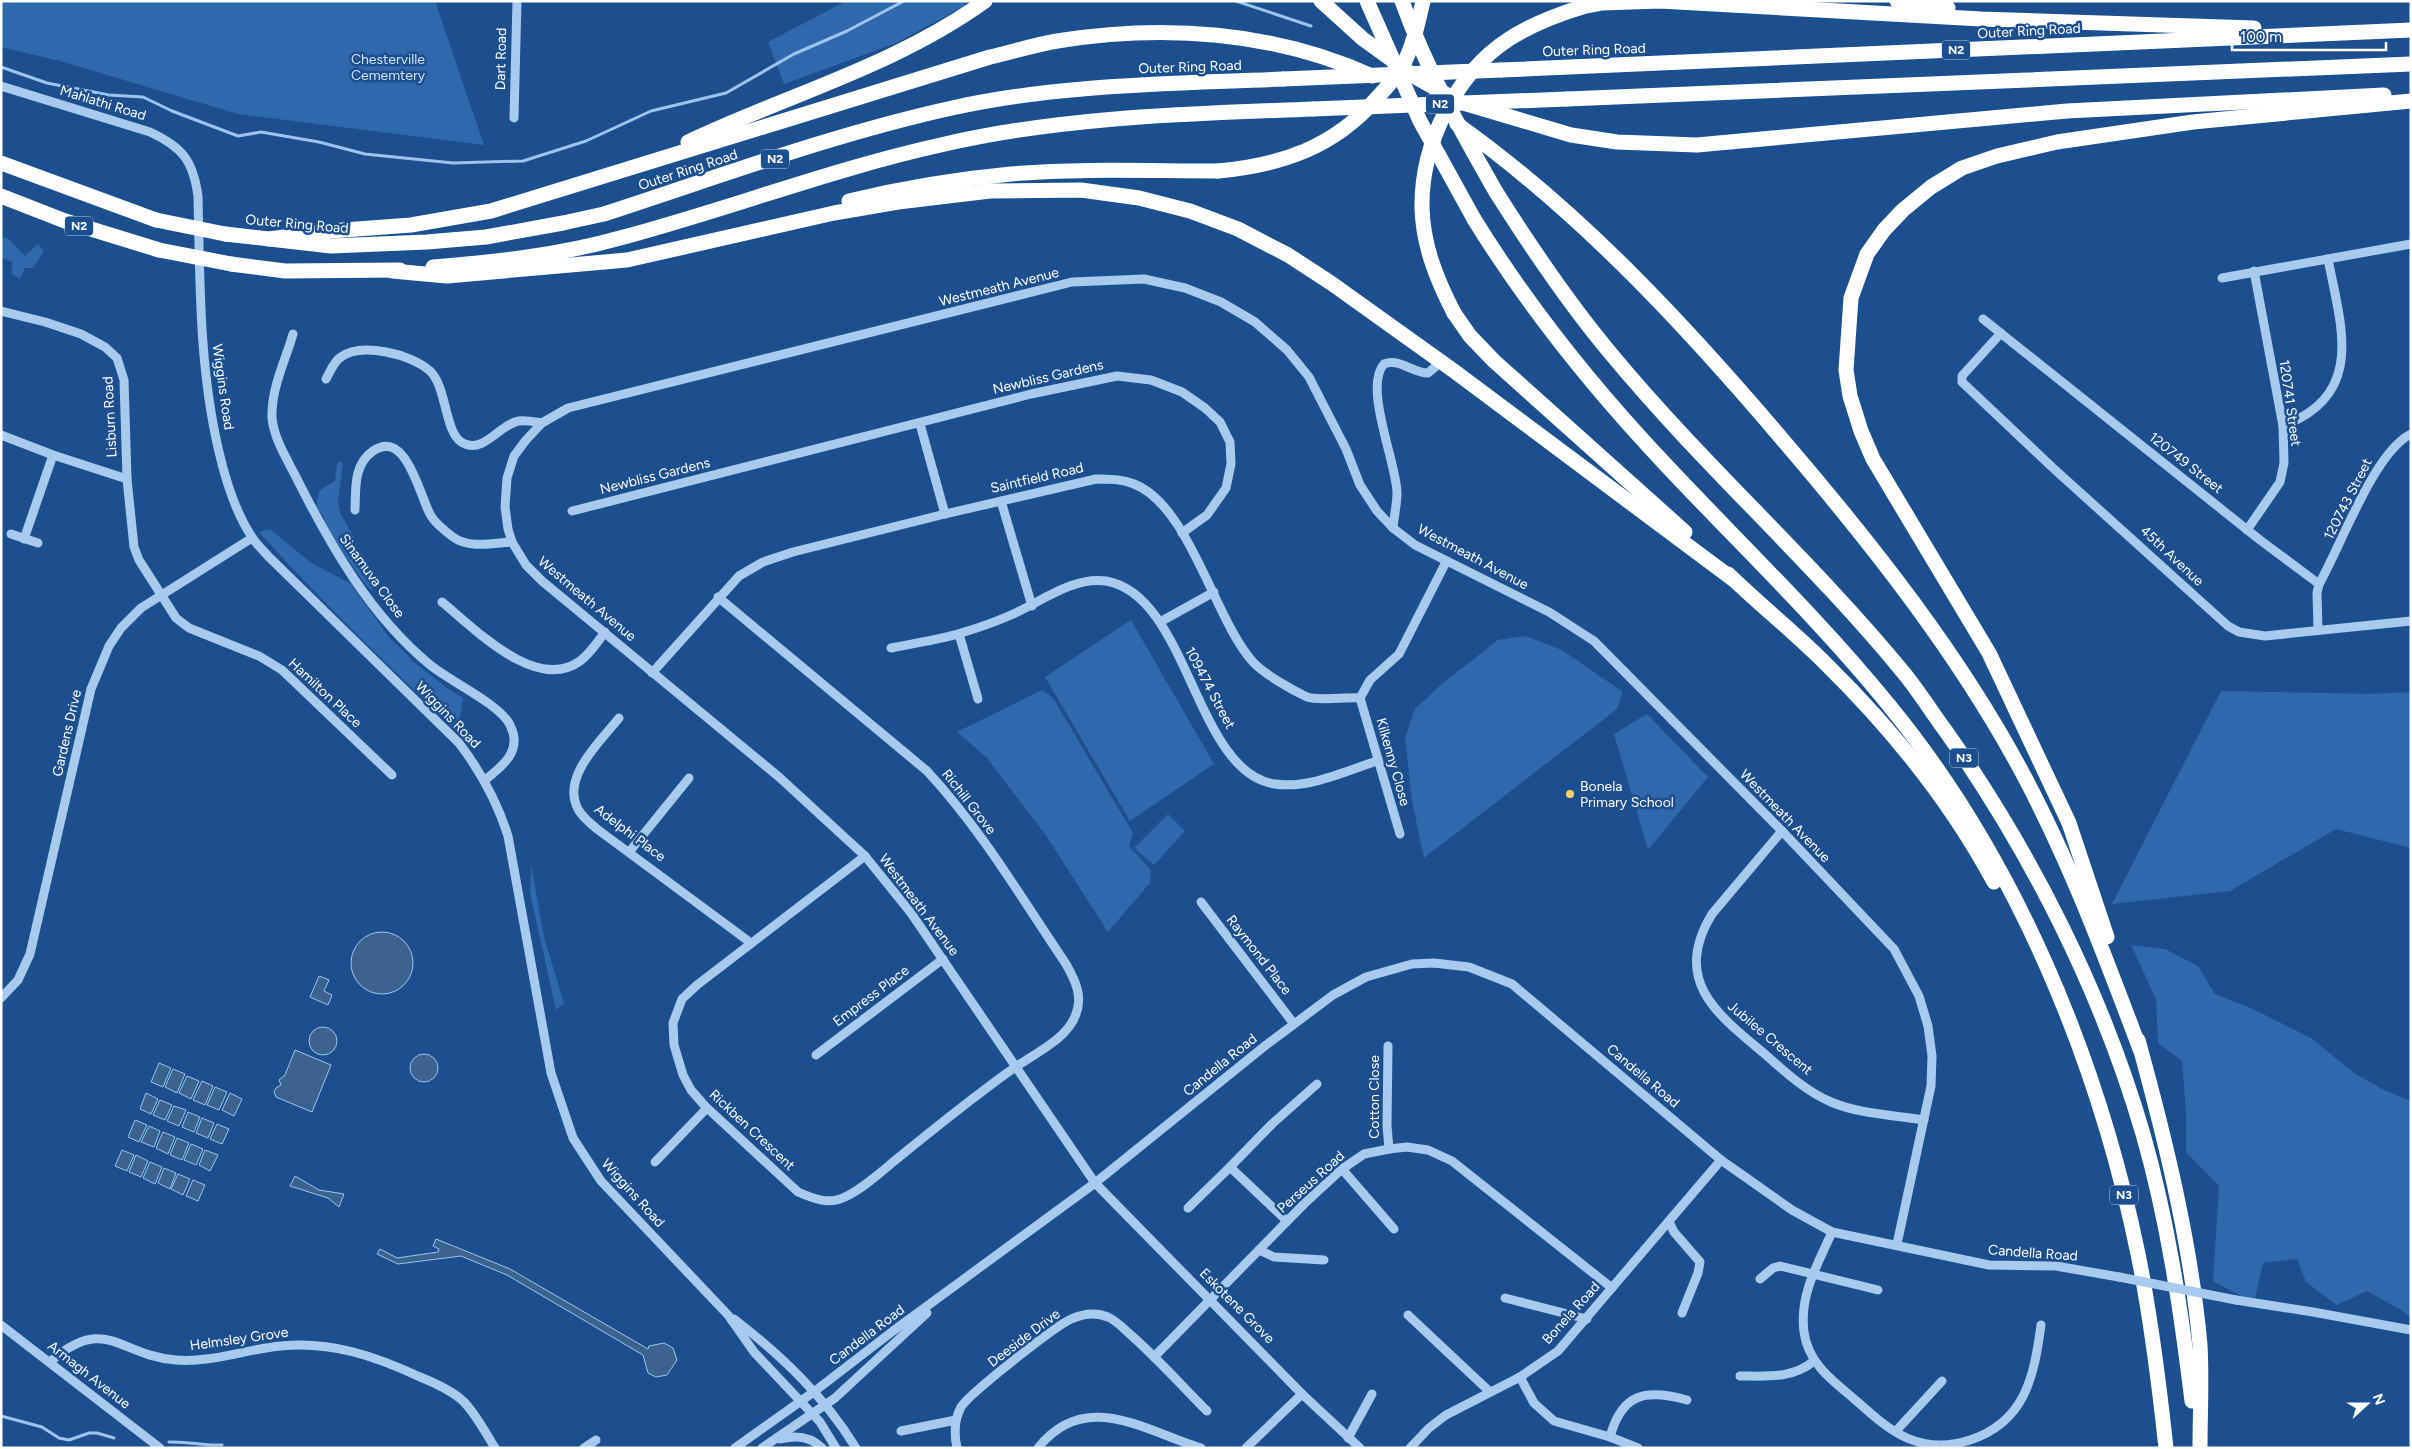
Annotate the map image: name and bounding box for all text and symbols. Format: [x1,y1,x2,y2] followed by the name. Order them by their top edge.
[1977,20,2081,42] street label: Outer Ring Road
[2232,20,2386,52] scale bar
[492,28,510,90] street label: Dart Road
[2240,28,2282,46] text: 100 m
[1542,40,1646,60] street label: Outer Ring Road
[1942,40,1970,60] road number: N2
[351,51,426,84] park label: Chesterville Cememtery
[1138,57,1242,77] street label: Outer Ring Road
[58,82,148,124] street label: Mahlathi Road
[1426,95,1454,114] road number: N2
[636,146,740,194] street label: Outer Ring Road
[761,150,789,168] road number: N2
[245,211,349,237] street label: Outer Ring Road
[65,217,93,236] road number: N2
[937,264,1061,310] street label: Westmeath Avenue
[209,343,237,431] street label: Wiggins Road
[991,356,1105,398] street label: Newbliss Gardens
[2276,359,2304,447] street label: 120741 Street
[99,376,121,458] street label: Lisburn Road
[2146,429,2226,497] street label: 120749 Street
[598,454,712,498] street label: Newbliss Gardens
[2320,455,2376,543] street label: 120743 Street
[989,459,1085,497] street label: Saintfield Road
[1415,521,1532,594] street label: Westmeath Avenue
[2137,522,2208,590] street label: 45th Avenue
[336,531,408,622] street label: Sinamuva Close
[534,553,640,645] street label: Westmeath Avenue
[1181,644,1239,732] street label: 109474 Street
[285,655,365,732] street label: Hamilton Place
[412,678,484,752] street label: Wiggins Road
[49,688,85,778] street label: Gardens Drive
[1372,716,1414,808] street label: Kilkenny Close
[1950,748,1978,768] road number: N3
[938,766,1000,838] street label: Richill Grove
[1736,766,1834,866] street label: Westmeath Avenue
[1580,778,1674,811] place label: Bonela Primary School
[1564,788,1576,800] marker: Bonela Primary School
[591,801,669,865] street label: Adelphi Place
[875,851,963,959] street label: Westmeath Avenue
[1223,912,1296,998] street label: Raymond Place
[830,962,913,1030] street label: Empress Place
[1724,998,1816,1078] street label: Jubilee Crescent
[1180,1030,1260,1100] street label: Candella Road
[1603,1041,1683,1111] street label: Candella Road
[1366,1055,1383,1139] street label: Cotton Close
[706,1086,798,1174] street label: Rickben Crescent
[1274,1147,1348,1217] street label: Perseus Road
[598,1155,668,1231] street label: Wiggins Road
[2110,1186,2138,1204] road number: N3
[1988,1241,2078,1265] street label: Candella Road
[1196,1265,1278,1347] street label: Eskotene Grove
[1539,1278,1603,1348] street label: Bonela Road
[826,1301,908,1369] street label: Candella Road
[984,1305,1064,1371] street label: Deeside Drive
[189,1324,290,1354] street label: Helmsley Grove
[44,1337,134,1413] street label: Armagh Avenue
[2342,1379,2392,1429] north arrow
[2369,1391,2389,1408] text: N

